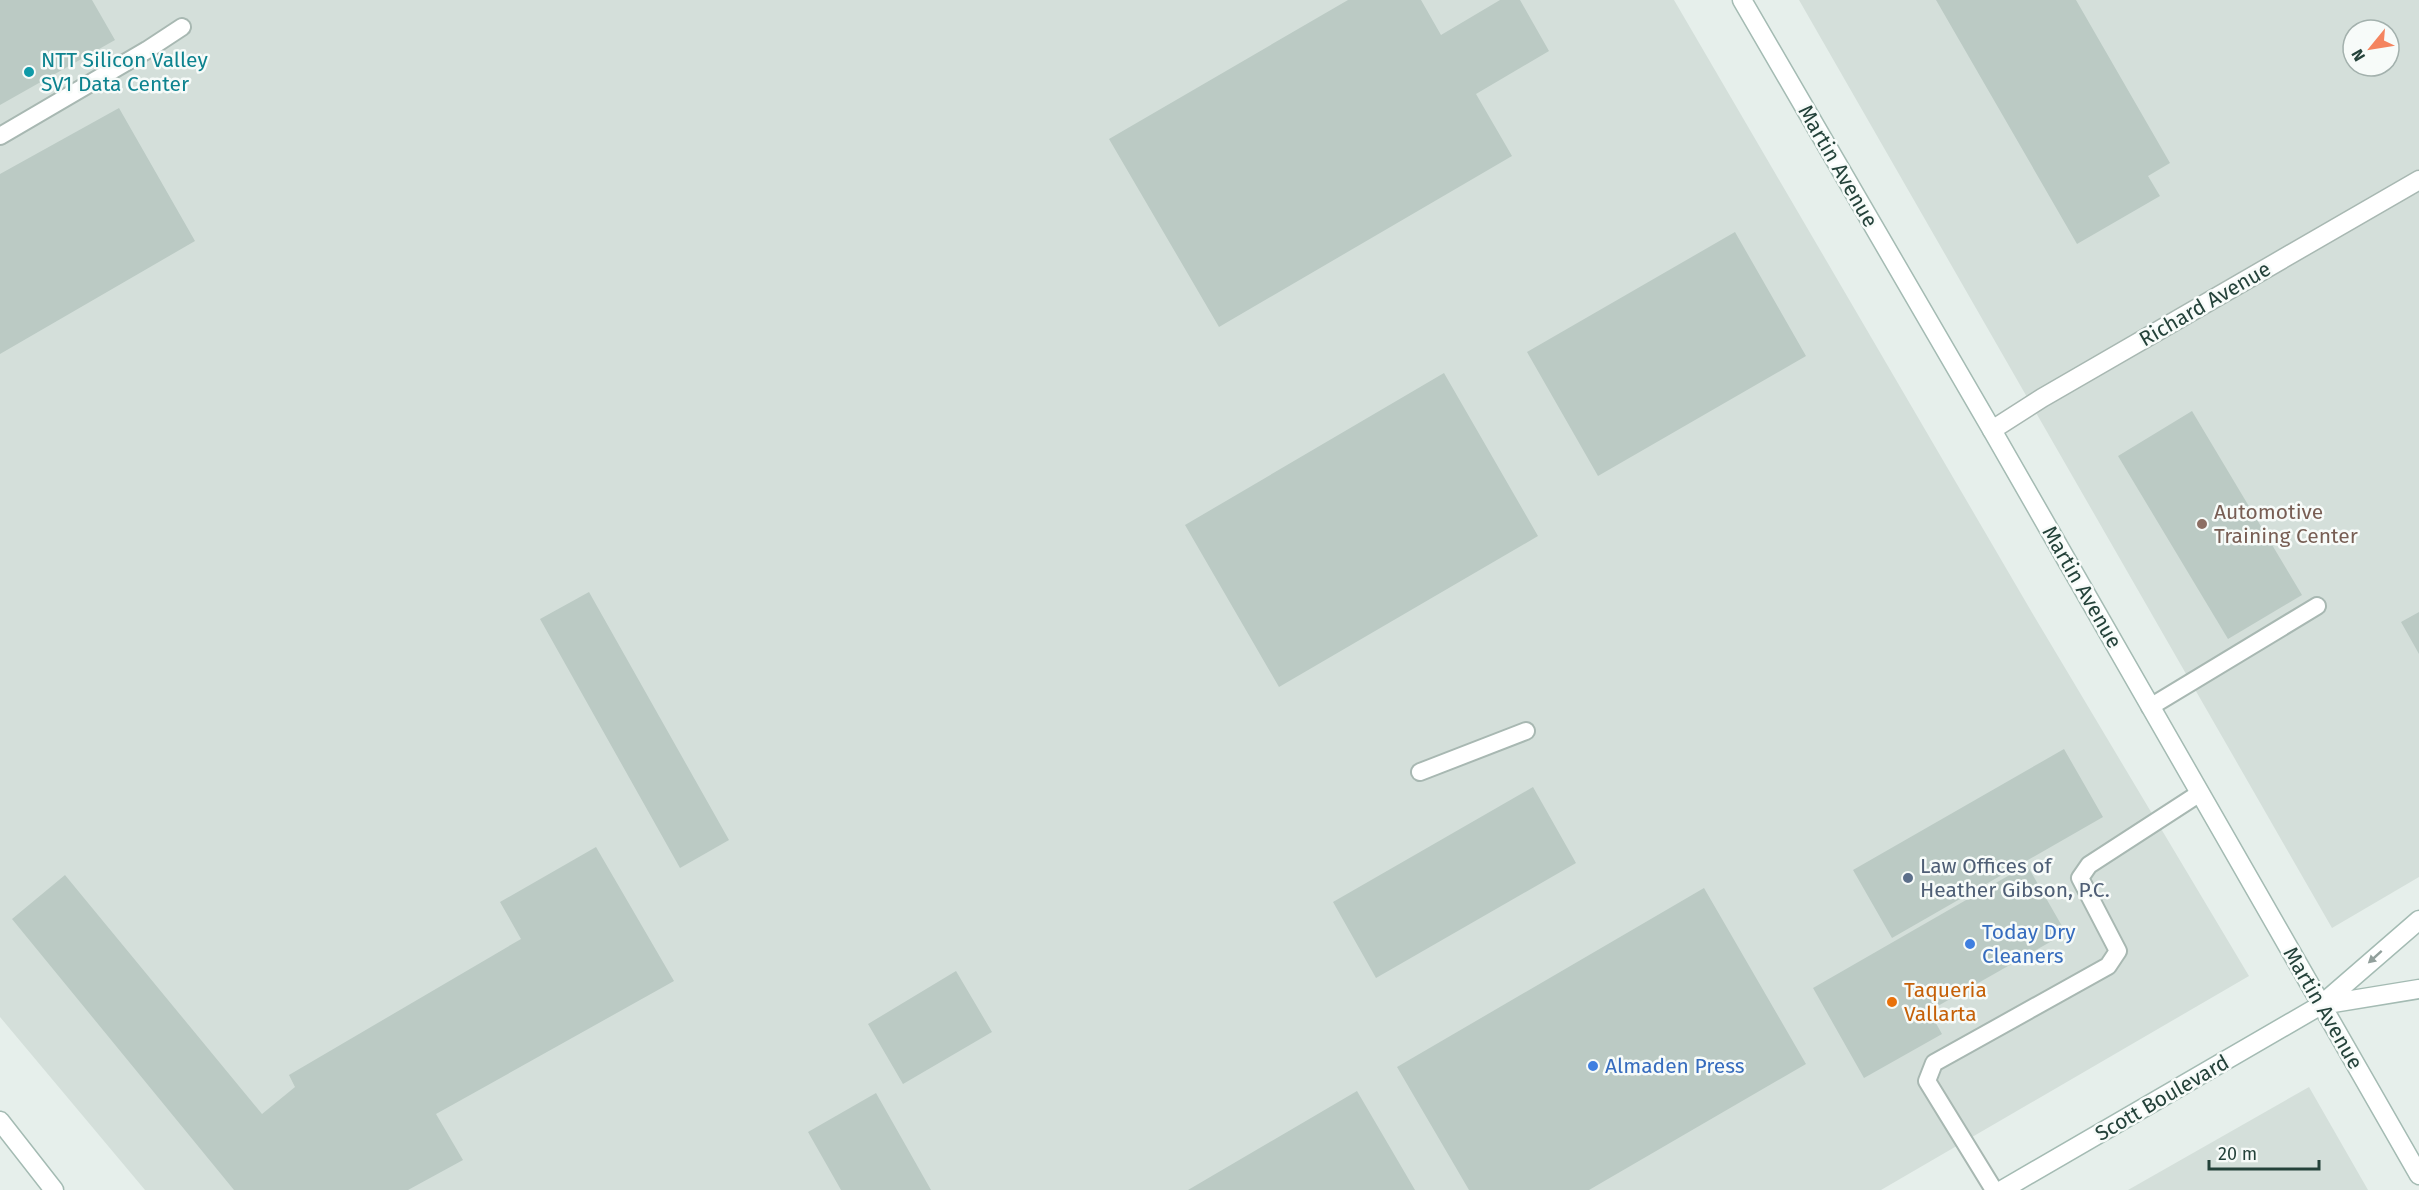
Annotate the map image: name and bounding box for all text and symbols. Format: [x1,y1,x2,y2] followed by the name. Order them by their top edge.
[2341,18,2401,78] north arrow
[2348,46,2369,65] text: N
[41,47,208,97] place label: NTT Silicon Valley SV1 Data Center
[22,65,36,79] marker: NTT Silicon Valley SV1 Data Center
[1793,100,1883,232] street label: Martin Avenue
[2135,256,2275,352] street label: Richard Avenue
[2214,499,2358,549] place label: Automotive Training Center
[2195,517,2209,531] marker: Automotive Training Center
[2037,521,2127,653] street label: Martin Avenue
[1920,853,2110,903] place label: Law Offices of Heather Gibson, P.C.
[1901,871,1915,885] marker: Law Offices of Heather Gibson, P.C.
[1982,919,2076,969] place label: Today Dry Cleaners
[1963,937,1977,951] marker: Today Dry Cleaners
[2278,942,2368,1074] street label: Martin Avenue
[2367,950,2382,964] one-way arrow
[1904,977,1987,1027] place label: Taqueria Vallarta
[1885,995,1899,1009] marker: Taqueria Vallarta
[2090,1049,2234,1147] street label: Scott Boulevard
[1605,1053,1745,1079] place label: Almaden Press
[1586,1059,1600,1073] marker: Almaden Press
[2209,1133,2318,1171] scale bar
[2218,1143,2257,1165] text: 20 m

